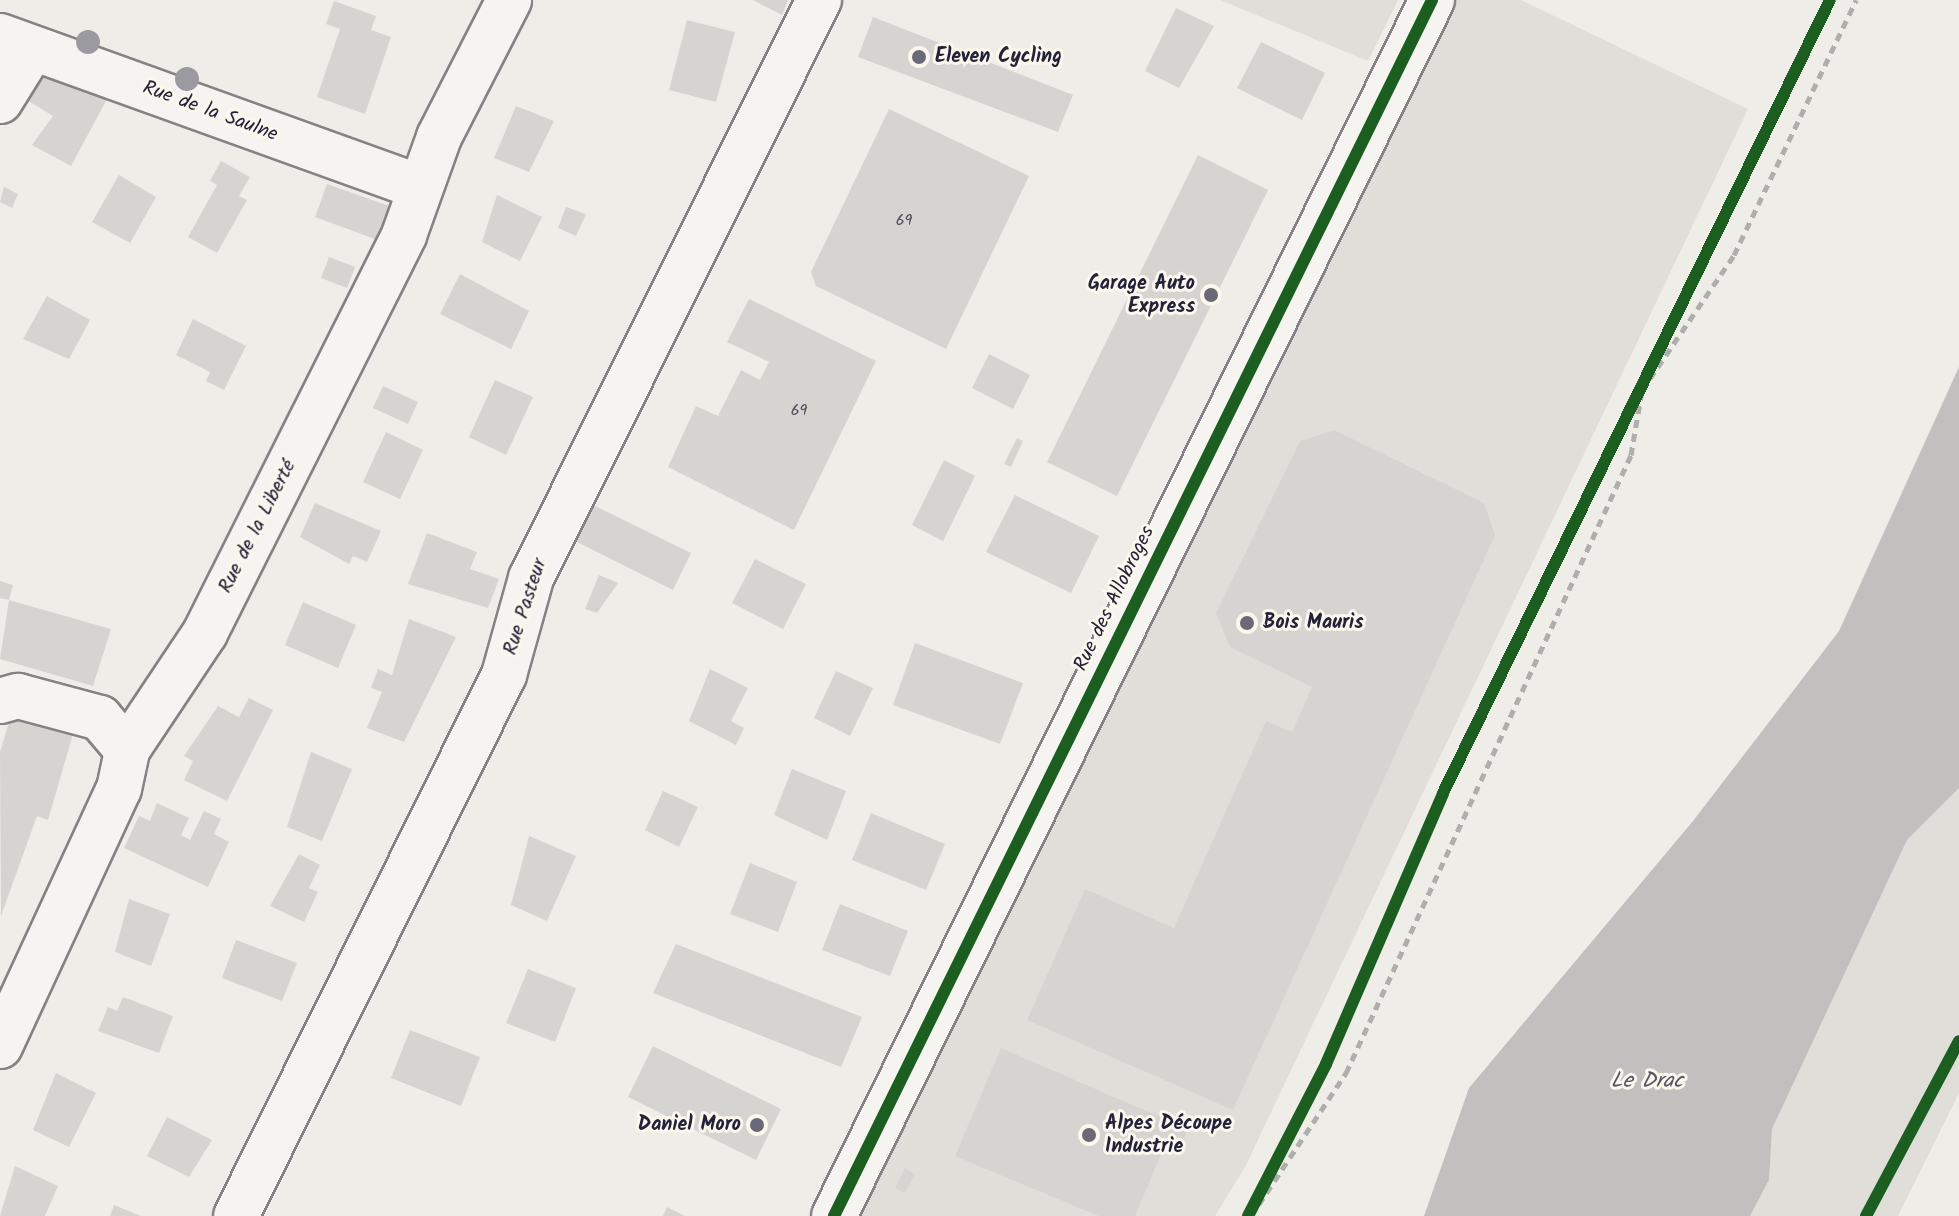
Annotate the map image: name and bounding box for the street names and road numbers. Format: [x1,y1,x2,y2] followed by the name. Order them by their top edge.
[139,76,281,148] street label: Rue de la Saulne
[214,457,302,597] street label: Rue de la Liberté
[1070,523,1160,675] street label: Rue des Allobroges
[499,556,553,658] street label: Rue Pasteur

